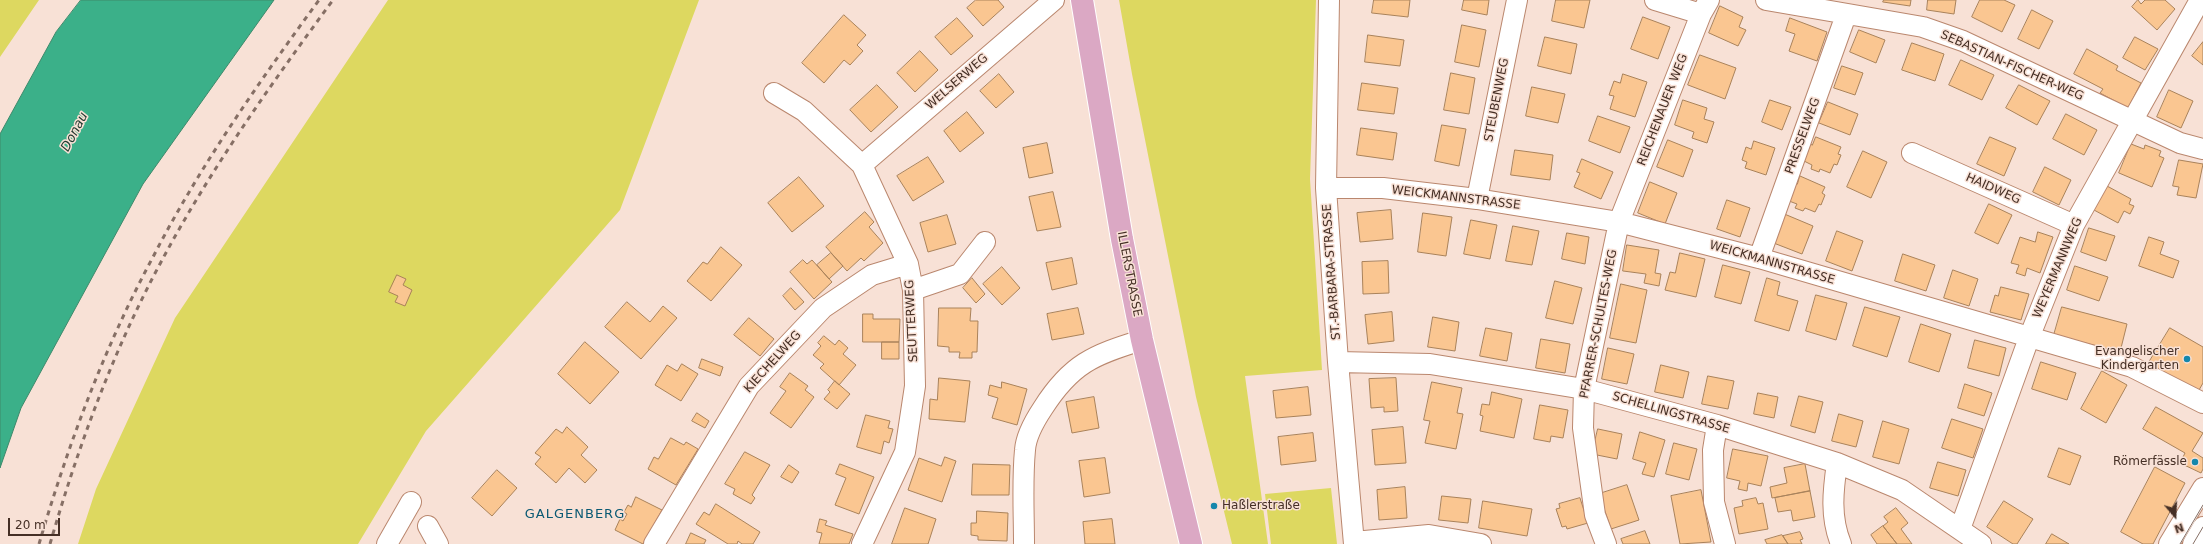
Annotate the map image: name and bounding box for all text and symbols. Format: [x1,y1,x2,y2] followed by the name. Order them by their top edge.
[1938,28,2086,104] street label: SEBASTIAN-FISCHER-WEG
[923,51,991,113] street label: WELSERWEG
[1635,52,1691,168] street label: REICHENAUER WEG
[1482,57,1512,143] street label: STEUBENWEG
[1783,96,1823,176] street label: PRESSELWEG
[58,110,92,154] water label: Donau
[1963,170,2023,208] street label: HAIDWEG
[1391,183,1521,213] street label: WEICKMANNSTRASSE
[1320,203,1344,341] street label: ST.-BARBARA-STRASSE
[2030,215,2086,321] street label: WEYERMANNWEG
[1114,230,1144,318] street label: ILLERSTRASSE
[1708,238,1836,288] street label: WEICKMANNSTRASSE
[1577,248,1621,400] street label: PFARRER-SCHULTES-WEG
[903,279,921,363] street label: SEUTTERWEG
[741,328,805,396] street label: KIECHELWEG
[2095,345,2179,373] place label: Evangelischer Kindergarten
[2182,354,2192,364] marker: Evangelischer Kindergarten
[1611,389,1731,437] street label: SCHELLINGSTRASSE
[2113,455,2187,469] place label: Römerfässle
[2190,457,2200,467] marker: Römerfässle
[2155,496,2195,536] north arrow
[1222,499,1300,513] place label: Haßlerstraße
[1209,501,1219,511] marker: Haßlerstraße
[525,507,625,523] district label: GALGENBERG
[10,510,62,536] scale bar
[15,518,46,532] text: 20 m
[2173,520,2186,535] text: N

